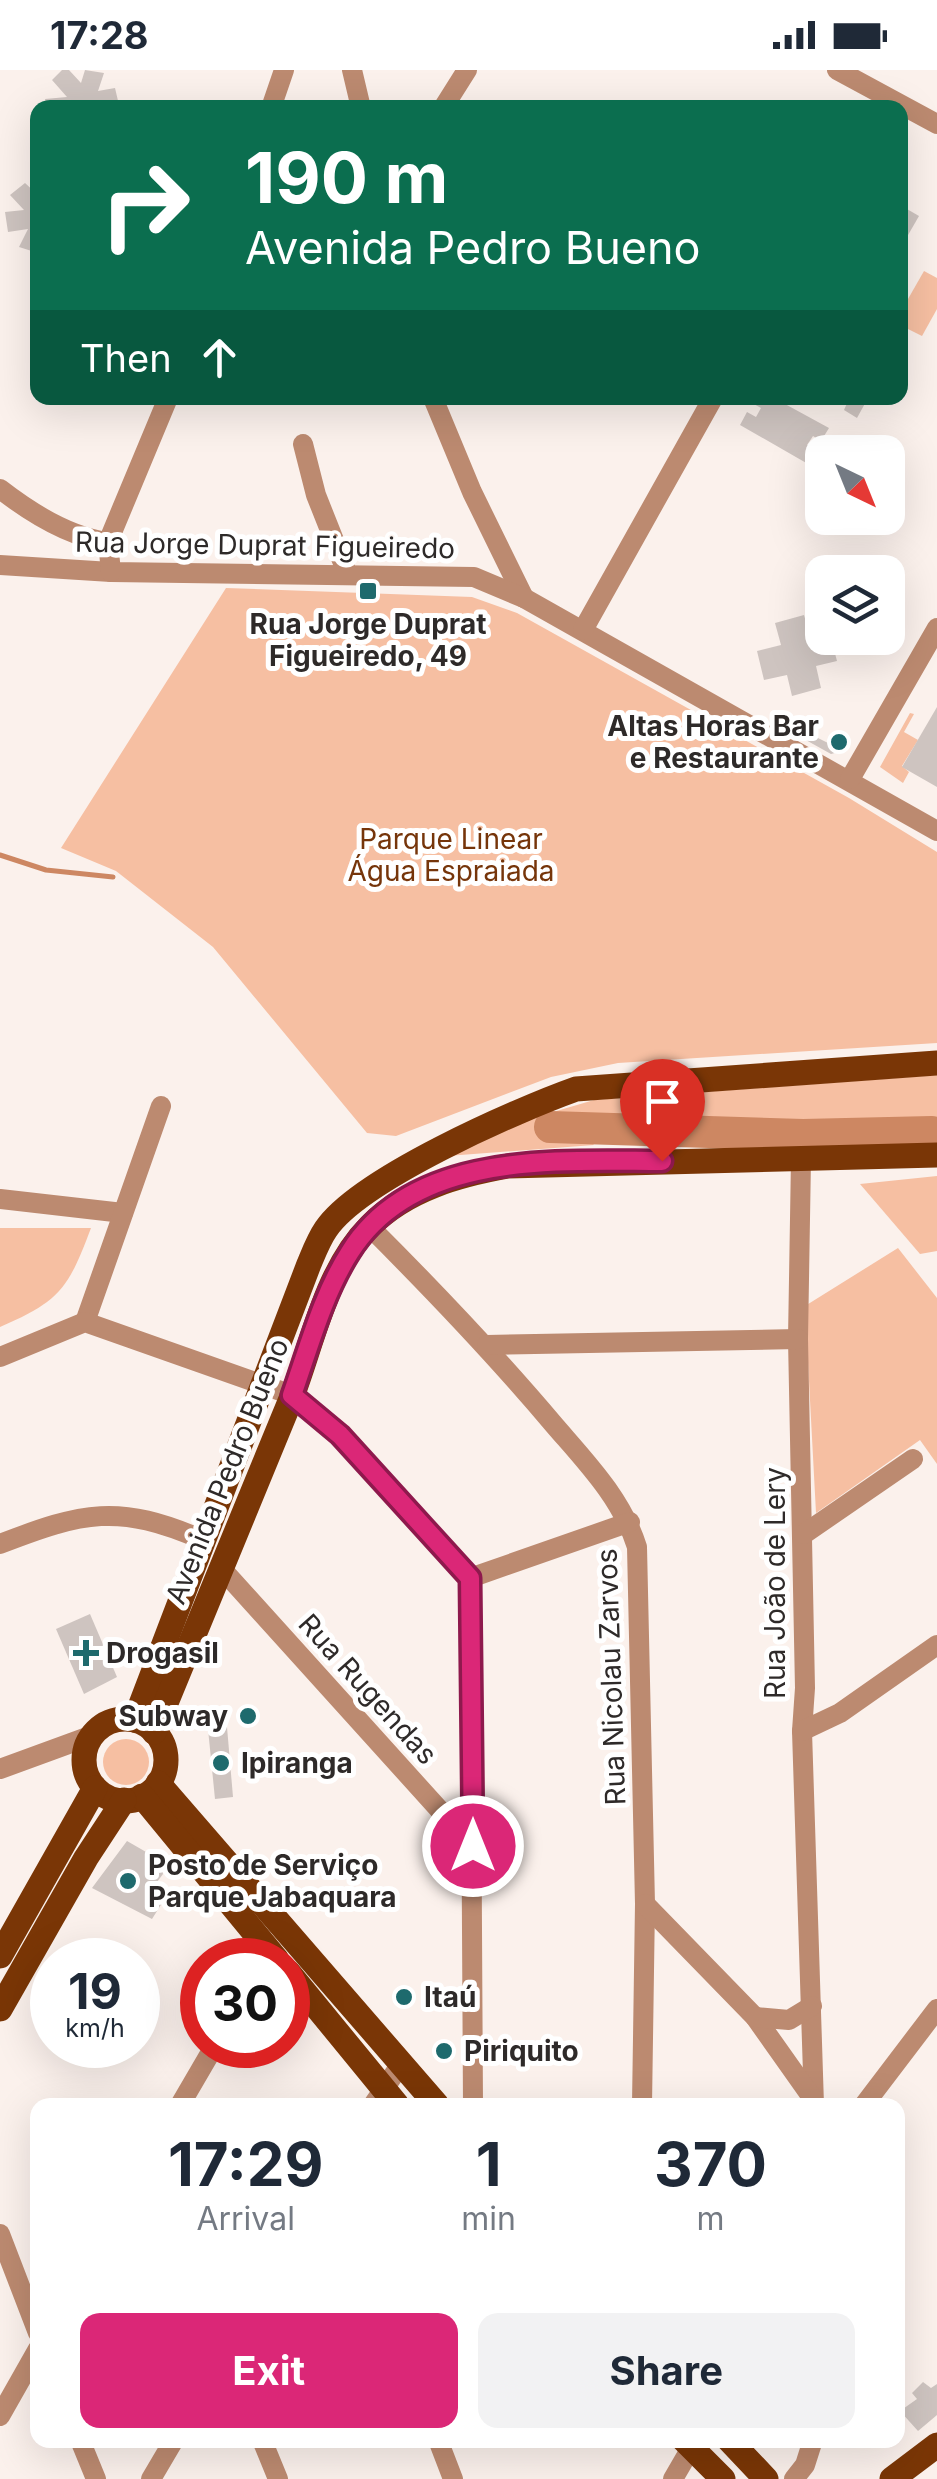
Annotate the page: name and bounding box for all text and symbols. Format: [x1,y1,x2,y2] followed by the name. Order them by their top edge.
[50,12,149,58] text: 17:28
[245,135,448,220] text: 190 m
[80,140,210,270] icon: right
[245,220,701,275] text: Avenida Pedro Bueno
[192,330,247,385] icon: ahead
[80,335,172,381] text: Then
[805,435,905,535] north arrow
[805,435,905,655] map controls
[75,525,455,565] street label: Rua Jorge Duprat Figueiredo
[805,555,905,655] button: layers
[357,580,379,602] marker: Rua Jorge Duprat Figueiredo, 49
[250,607,486,673] place label: Rua Jorge Duprat Figueiredo, 49
[607,709,819,775] place label: Altas Horas Bar e Restaurante
[828,731,850,753] marker: Altas Horas Bar e Restaurante
[347,822,555,888] park label: Parque Linear Água Espraiada
[620,1059,705,1162] pin
[635,1074,690,1129] icon: arrive
[158,1333,296,1609] street label: Avenida Pedro Bueno
[758,1467,792,1699] street label: Rua João de Lery
[590,1548,632,1806] street label: Rua Nicolau Zarvos
[292,1607,444,1771] street label: Rua Rugendas
[106,1636,219,1670] place label: Drogasil
[75,1642,97,1664] marker: Drogasil
[119,1699,228,1733] place label: Subway
[237,1705,259,1727] marker: Subway
[241,1746,353,1780] place label: Ipiranga
[210,1752,232,1774] marker: Ipiranga
[421,1794,525,1898] position arrow
[148,1848,397,1914] place label: Posto de Serviço Parque Jabaquara
[117,1870,139,1892] marker: Posto de Serviço Parque Jabaquara
[180,1938,310,2068] speed limit sign: 30
[68,1961,122,2021] text: 19
[424,1980,476,2014] place label: Itaú
[393,1986,415,2008] marker: Itaú
[65,2013,125,2043] text: km/h
[464,2034,579,2068] place label: Piriquito
[433,2040,455,2062] marker: Piriquito
[168,2128,323,2200] text: 17:29
[476,2128,502,2200] text: 1
[654,2128,767,2200] text: 370
[196,2199,295,2238] text: Arrival
[461,2199,516,2238] text: min
[696,2199,725,2238] text: m
[80,2313,458,2428] button: Exit
[478,2313,855,2428] button: Share

